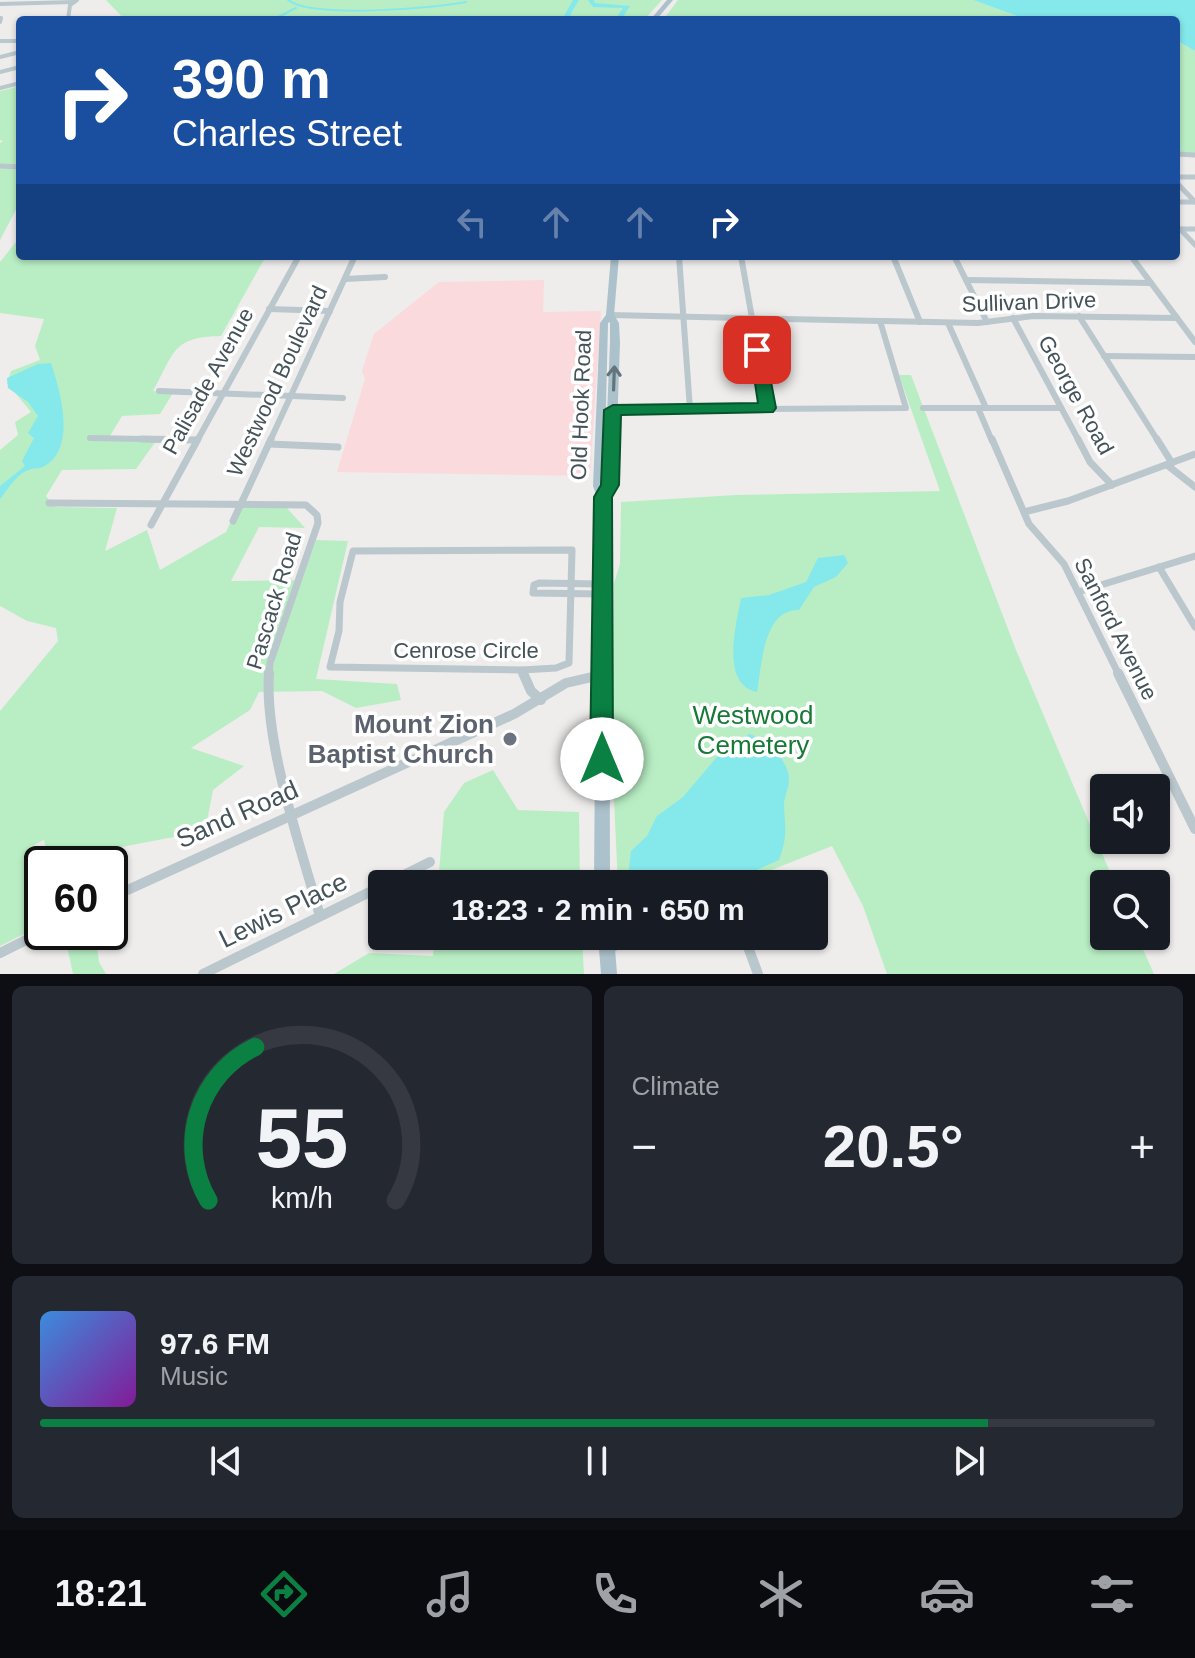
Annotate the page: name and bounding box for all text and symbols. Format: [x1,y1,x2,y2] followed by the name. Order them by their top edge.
[172,47,331,110] text: 390 m
[40,48,144,152] icon: right
[172,113,402,154] text: Charles Street
[450,200,494,244] icon: left
[534,200,578,244] icon: ahead
[618,200,662,244] icon: ahead
[702,200,746,244] icon: right
[222,282,332,480] street label: Westwood Boulevard
[961,287,1097,317] street label: Sullivan Drive
[157,303,259,459] street label: Palisade Avenue
[723,316,791,384] pin
[735,328,779,372] icon: arrive
[566,329,596,481] street label: Old Hook Road
[1033,331,1119,459] street label: George Road
[606,365,621,392] one-way arrow
[241,530,307,672] street label: Pascack Road
[1069,554,1163,704] street label: Sanford Avenue
[393,638,539,663] street label: Cenrose Circle
[693,700,813,760] park label: Westwood Cemetery
[308,709,494,769] place label: Mount Zion Baptist Church
[560,717,644,801] position arrow
[501,730,519,748] marker: Mount Zion Baptist Church
[171,774,303,854] street label: Sand Road
[1090,774,1170,950] map controls
[1090,774,1170,854] button: sound
[24,846,128,950] speed limit sign: 60
[214,866,352,954] street label: Lewis Place
[1090,870,1170,950] button: search
[451,893,745,926] text: 18:23 · 2 min · 650 m
[632,1071,720,1101] text: Climate
[255,1092,348,1185] text: 55
[823,1113,964,1180] text: 20.5°
[632,1122,657,1171] text: −
[1129,1122,1155,1171] text: +
[271,1182,333,1214] text: km/h
[160,1327,270,1360] text: 97.6 FM
[160,1361,228,1391] text: Music
[204,1439,248,1483] icon: previous
[575,1439,619,1483] icon: pause
[947,1439,991,1483] icon: next
[256,1566,312,1622] icon: directions
[422,1566,478,1622] icon: music
[587,1566,643,1622] icon: phone
[753,1566,809,1622] icon: climate
[919,1566,975,1622] icon: car
[1084,1566,1140,1622] icon: filters
[55,1573,147,1614] text: 18:21

